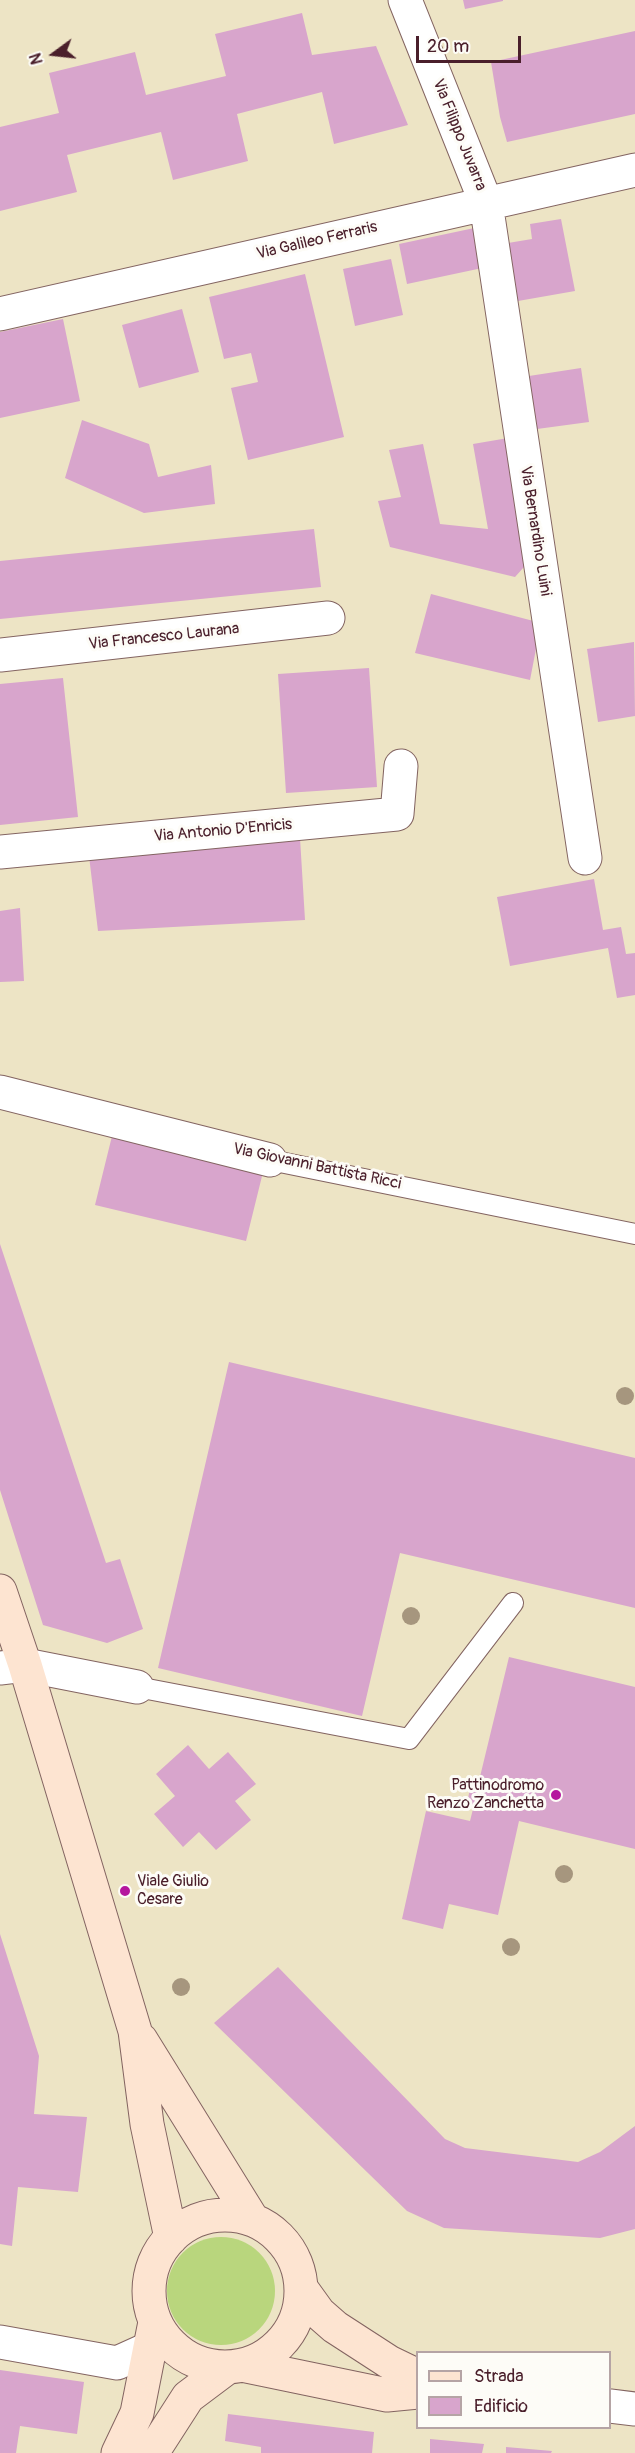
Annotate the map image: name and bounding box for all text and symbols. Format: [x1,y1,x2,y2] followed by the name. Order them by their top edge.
[24,24,84,84] north arrow
[419,24,524,62] scale bar
[427,35,469,58] text: 20 m
[26,51,48,66] text: N
[428,76,490,194] street label: Via Filippo Juvarra
[255,218,379,264] street label: Via Galileo Ferraris
[515,465,555,597] street label: Via Bernardino Luini
[88,620,240,654] street label: Via Francesco Laurana
[153,815,293,847] street label: Via Antonio D'Enricis
[231,1140,403,1194] street label: Via Giovanni Battista Ricci
[427,1776,544,1814] place label: Pattinodromo Renzo Zanchetta
[549,1788,563,1802] marker: Pattinodromo Renzo Zanchetta
[137,1872,209,1910] place label: Viale Giulio Cesare
[118,1884,132,1898] marker: Viale Giulio Cesare
[416,2351,611,2429] legend
[474,2365,524,2388] text: Strada
[474,2395,528,2418] text: Edificio

